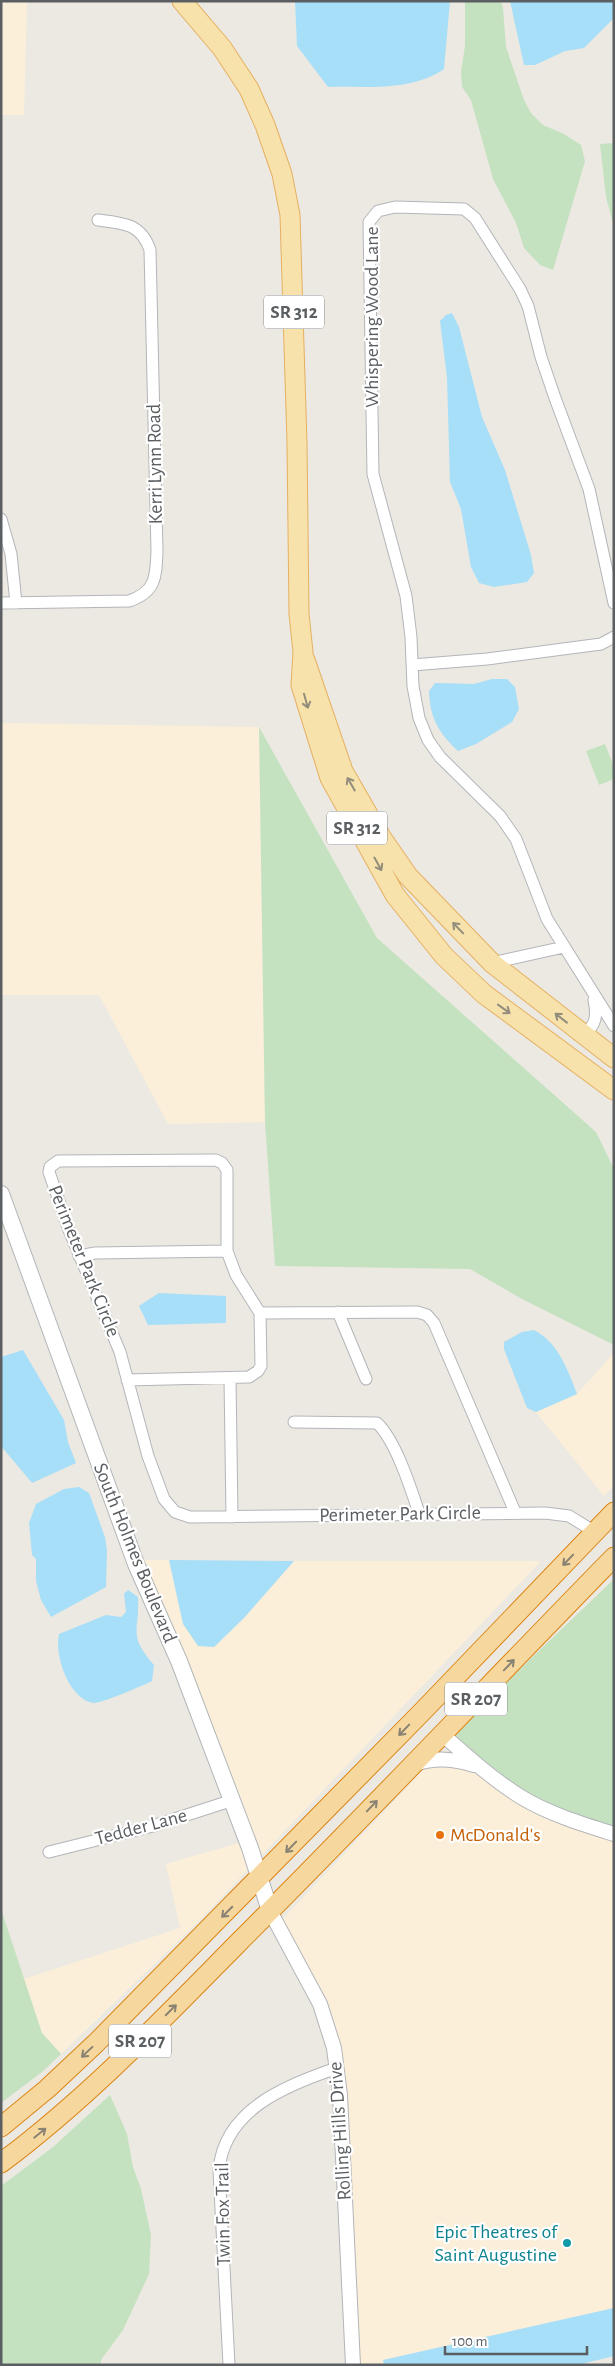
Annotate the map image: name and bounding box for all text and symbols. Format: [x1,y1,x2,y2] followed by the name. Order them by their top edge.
[362,226,382,408] street label: Whispering Wood Lane
[264,296,324,328] road number: SR 312
[144,403,166,525] street label: Kerri Lynn Road
[301,692,311,708] one-way arrow
[346,777,356,792] one-way arrow
[327,811,387,844] road number: SR 312
[373,857,383,871] one-way arrow
[452,921,464,934] one-way arrow
[497,1004,511,1014] one-way arrow
[555,1012,568,1023] one-way arrow
[44,1182,124,1340] street label: Perimeter Park Circle
[90,1460,180,1646] street label: South Holmes Boulevard
[319,1503,481,1525] street label: Perimeter Park Circle
[562,1554,574,1567] one-way arrow
[503,1659,515,1671] one-way arrow
[445,1682,507,1716] road number: SR 207
[399,1724,411,1736] one-way arrow
[366,1800,378,1813] one-way arrow
[93,1805,189,1849] street label: Tedder Lane
[450,1825,541,1845] place label: McDonald's
[434,1829,446,1841] marker: McDonald's
[285,1840,297,1853] one-way arrow
[220,1906,233,1918] one-way arrow
[165,2004,177,2016] one-way arrow
[109,2024,171,2058] road number: SR 207
[81,2046,94,2058] one-way arrow
[325,2061,355,2201] street label: Rolling Hills Drive
[33,2127,46,2138] one-way arrow
[212,2162,234,2266] street label: Twin Fox Trail
[434,2222,558,2265] place label: Epic Theatres of Saint Augustine
[561,2237,573,2249] marker: Epic Theatres of Saint Augustine
[445,2324,588,2356] scale bar
[452,2334,487,2349] text: 100 m

